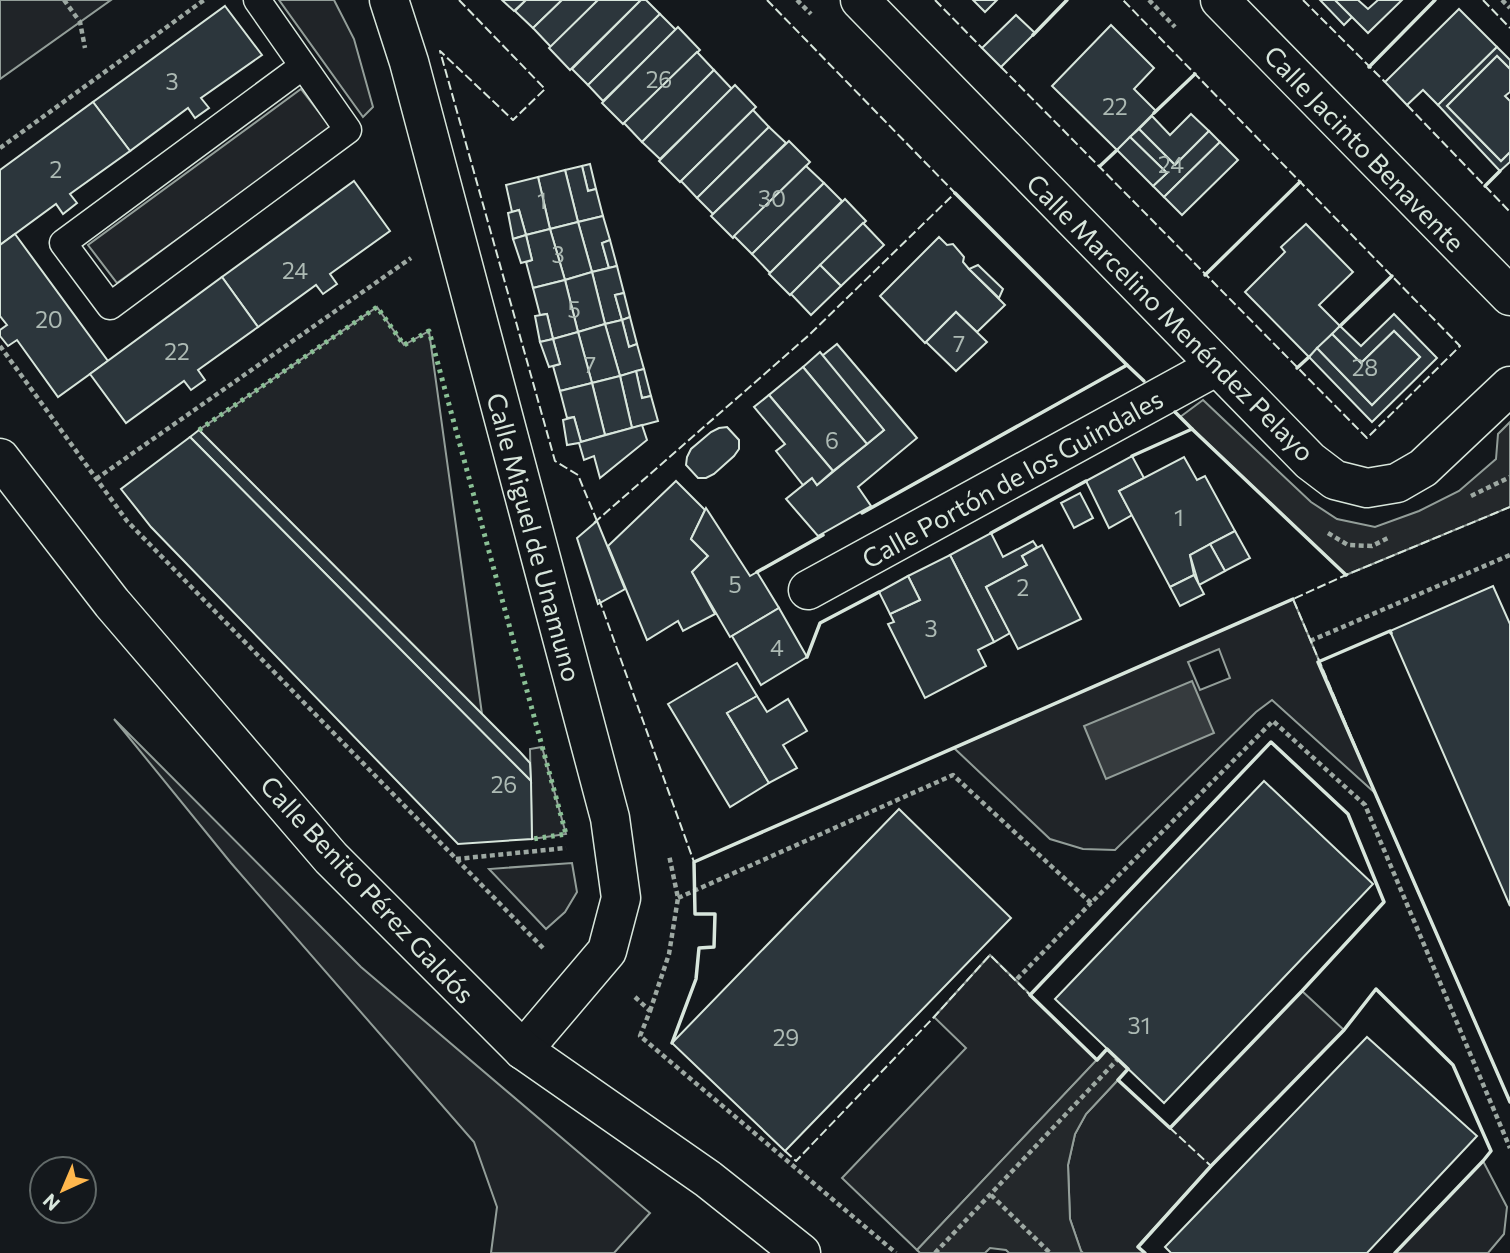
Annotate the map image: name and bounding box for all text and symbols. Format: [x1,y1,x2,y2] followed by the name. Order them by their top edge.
[1259,39,1471,257] street label: Calle Jacinto Benavente
[646,65,672,93] house number: 26
[165,67,179,95] house number: 3
[1102,92,1128,120] house number: 22
[1158,150,1184,178] house number: 24
[50,155,62,183] house number: 2
[1021,167,1321,467] street label: Calle Marcelino Menéndez Pelayo
[758,184,786,212] house number: 30
[537,186,547,214] house number: 1
[551,240,565,268] house number: 3
[282,256,308,284] house number: 24
[567,295,581,323] house number: 5
[35,305,63,333] house number: 20
[953,329,965,357] house number: 7
[164,337,190,365] house number: 22
[584,350,596,378] house number: 7
[1352,353,1378,381] house number: 28
[856,382,1168,574] street label: Calle Portón de los Guindales
[482,389,588,685] street label: Calle Miguel de Unamuno
[825,426,839,454] house number: 6
[1174,503,1184,531] house number: 1
[728,570,742,598] house number: 5
[1017,573,1029,601] house number: 2
[924,614,938,642] house number: 3
[770,633,784,661] house number: 4
[255,769,481,1009] street label: Calle Benito Pérez Galdós
[491,770,517,798] house number: 26
[1128,1011,1150,1039] house number: 31
[773,1023,799,1051] house number: 29
[28,1155,98,1225] north arrow
[38,1189,64,1216] text: N

